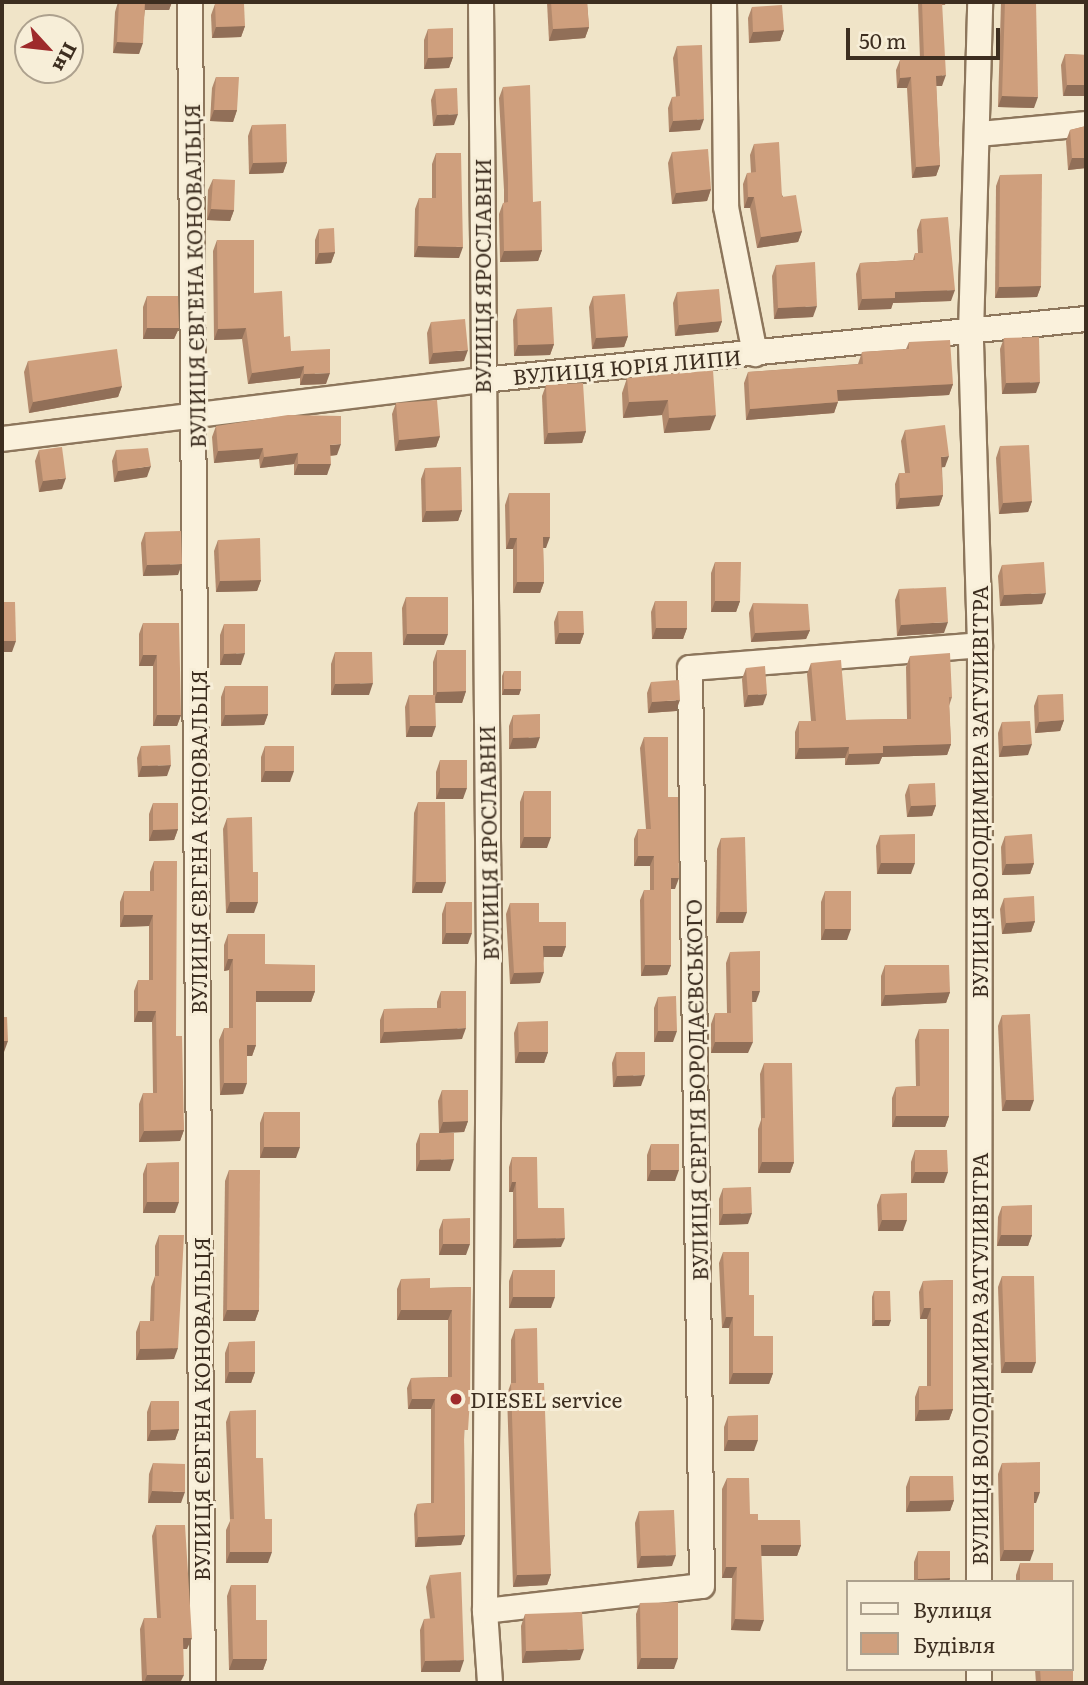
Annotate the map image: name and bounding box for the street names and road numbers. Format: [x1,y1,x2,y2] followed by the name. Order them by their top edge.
[178,104,210,448] street label: ВУЛИЦЯ ЄВГЕНА КОНОВАЛЬЦЯ
[469,158,495,394] street label: ВУЛИЦЯ ЯРОСЛАВНИ
[512,343,742,389] street label: ВУЛИЦЯ ЮРІЯ ЛИПИ
[966,585,992,999] street label: ВУЛИЦЯ ВОЛОДИМИРА ЗАТУЛИВІТРА
[185,670,211,1014] street label: ВУЛИЦЯ ЄВГЕНА КОНОВАЛЬЦЯ
[473,725,503,961] street label: ВУЛИЦЯ ЯРОСЛАВНИ
[680,899,712,1281] street label: ВУЛИЦЯ СЕРГІЯ БОРОДАЄВСЬКОГО
[966,1152,992,1566] street label: ВУЛИЦЯ ВОЛОДИМИРА ЗАТУЛИВІТРА
[188,1237,214,1581] street label: ВУЛИЦЯ ЄВГЕНА КОНОВАЛЬЦЯ

